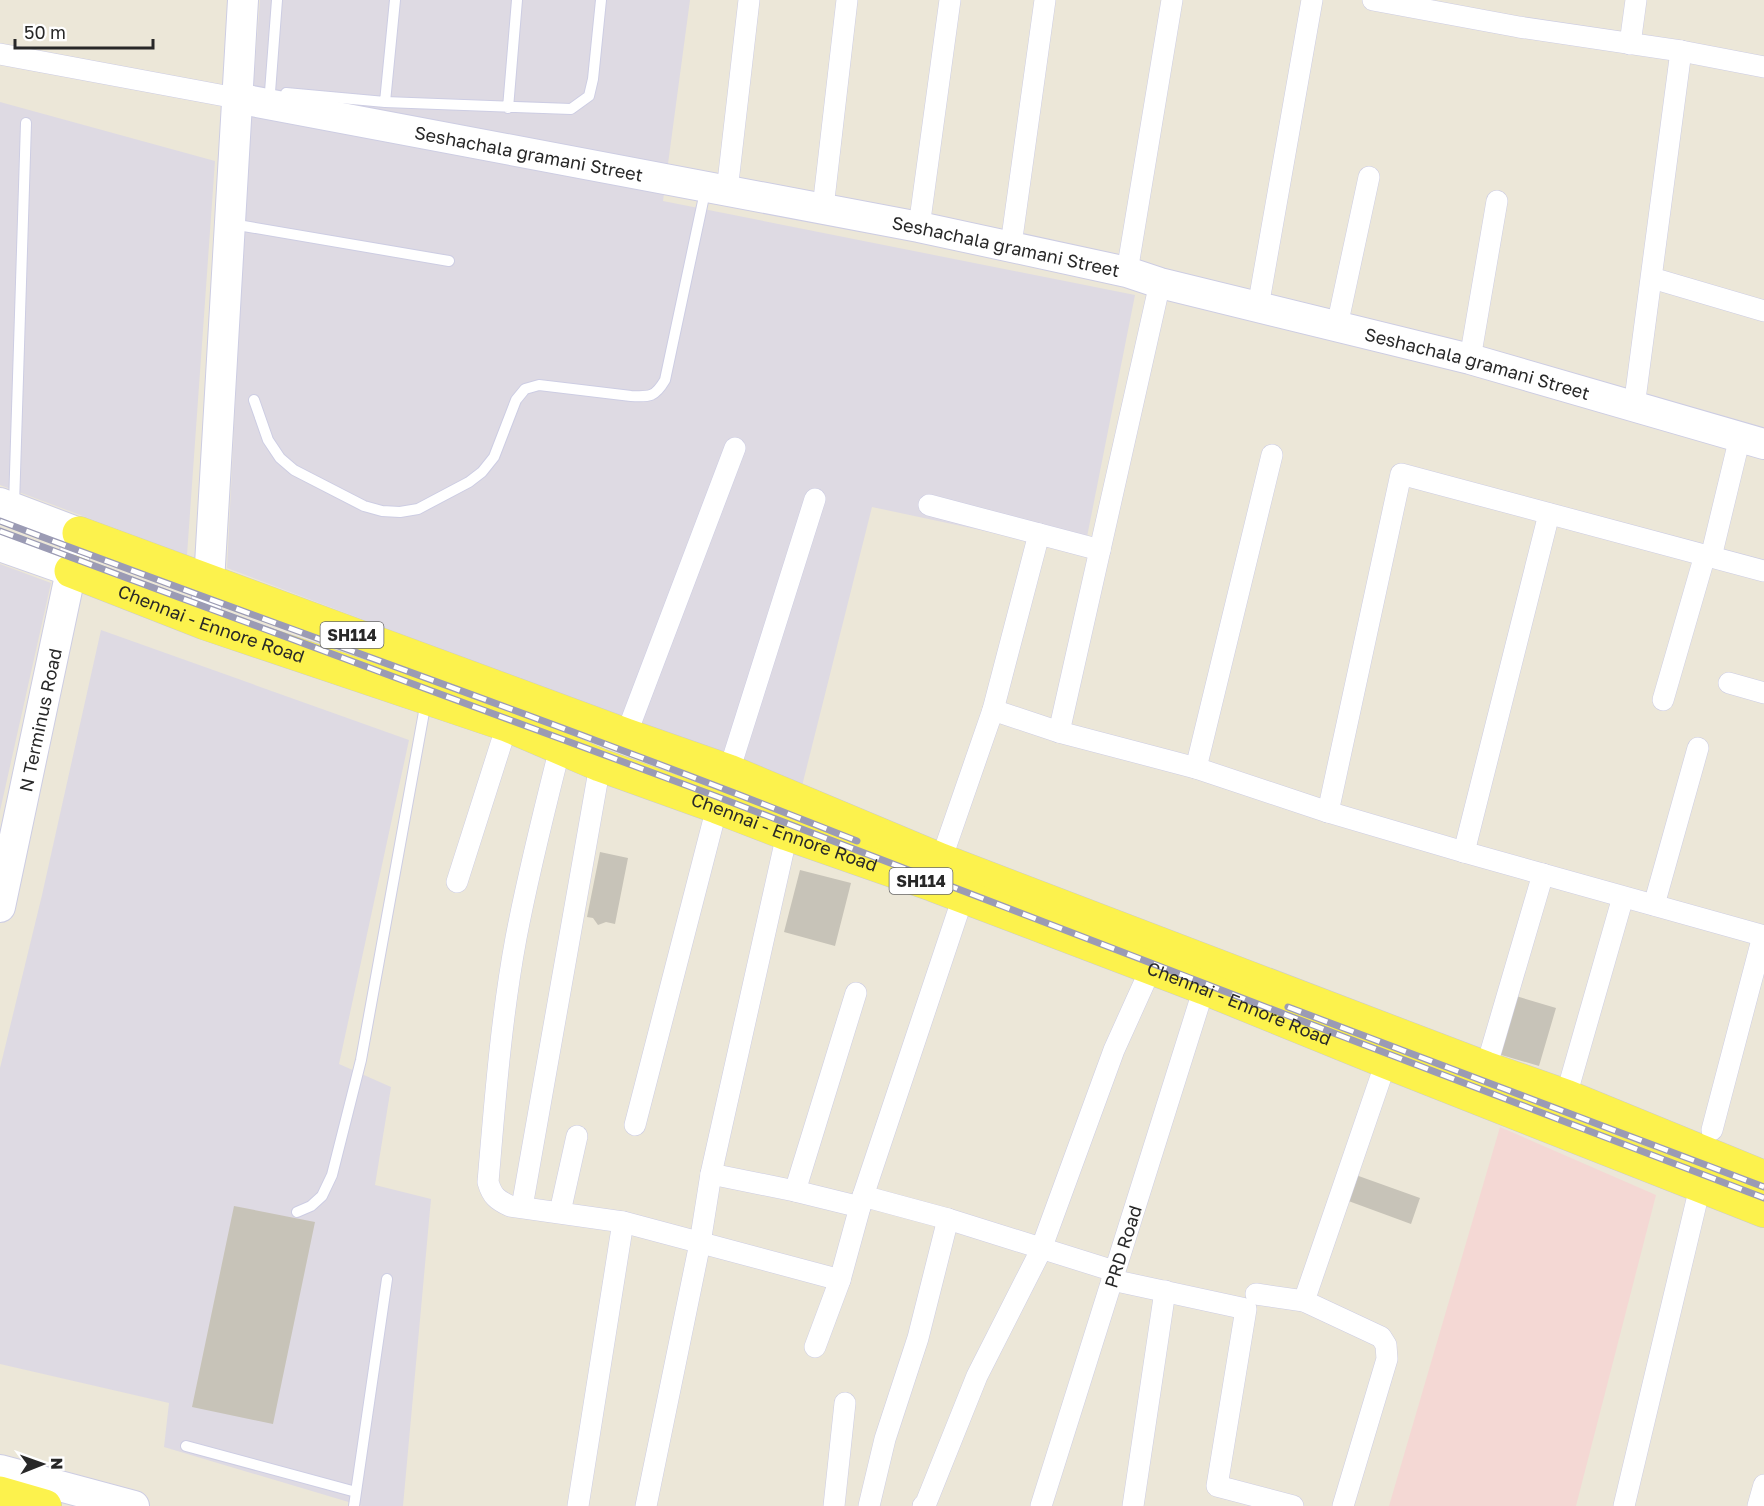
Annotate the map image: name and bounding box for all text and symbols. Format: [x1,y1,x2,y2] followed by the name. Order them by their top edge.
[15,12,153,50] scale bar
[24,21,66,43] text: 50 m
[413,121,645,186] street label: Seshachala gramani Street
[890,211,1122,281] street label: Seshachala gramani Street
[1363,323,1592,404] street label: Seshachala gramani Street
[115,580,308,667] street label: Chennai - Ennore Road
[320,622,384,648] road number: SH114
[14,646,66,794] street label: N Terminus Road
[688,788,881,876] street label: Chennai - Ennore Road
[890,868,952,894] road number: SH114
[1144,956,1335,1050] street label: Chennai - Ennore Road
[1099,1203,1146,1291] street label: PRD Road
[12,1434,72,1494] north arrow
[47,1457,67,1470] text: N

